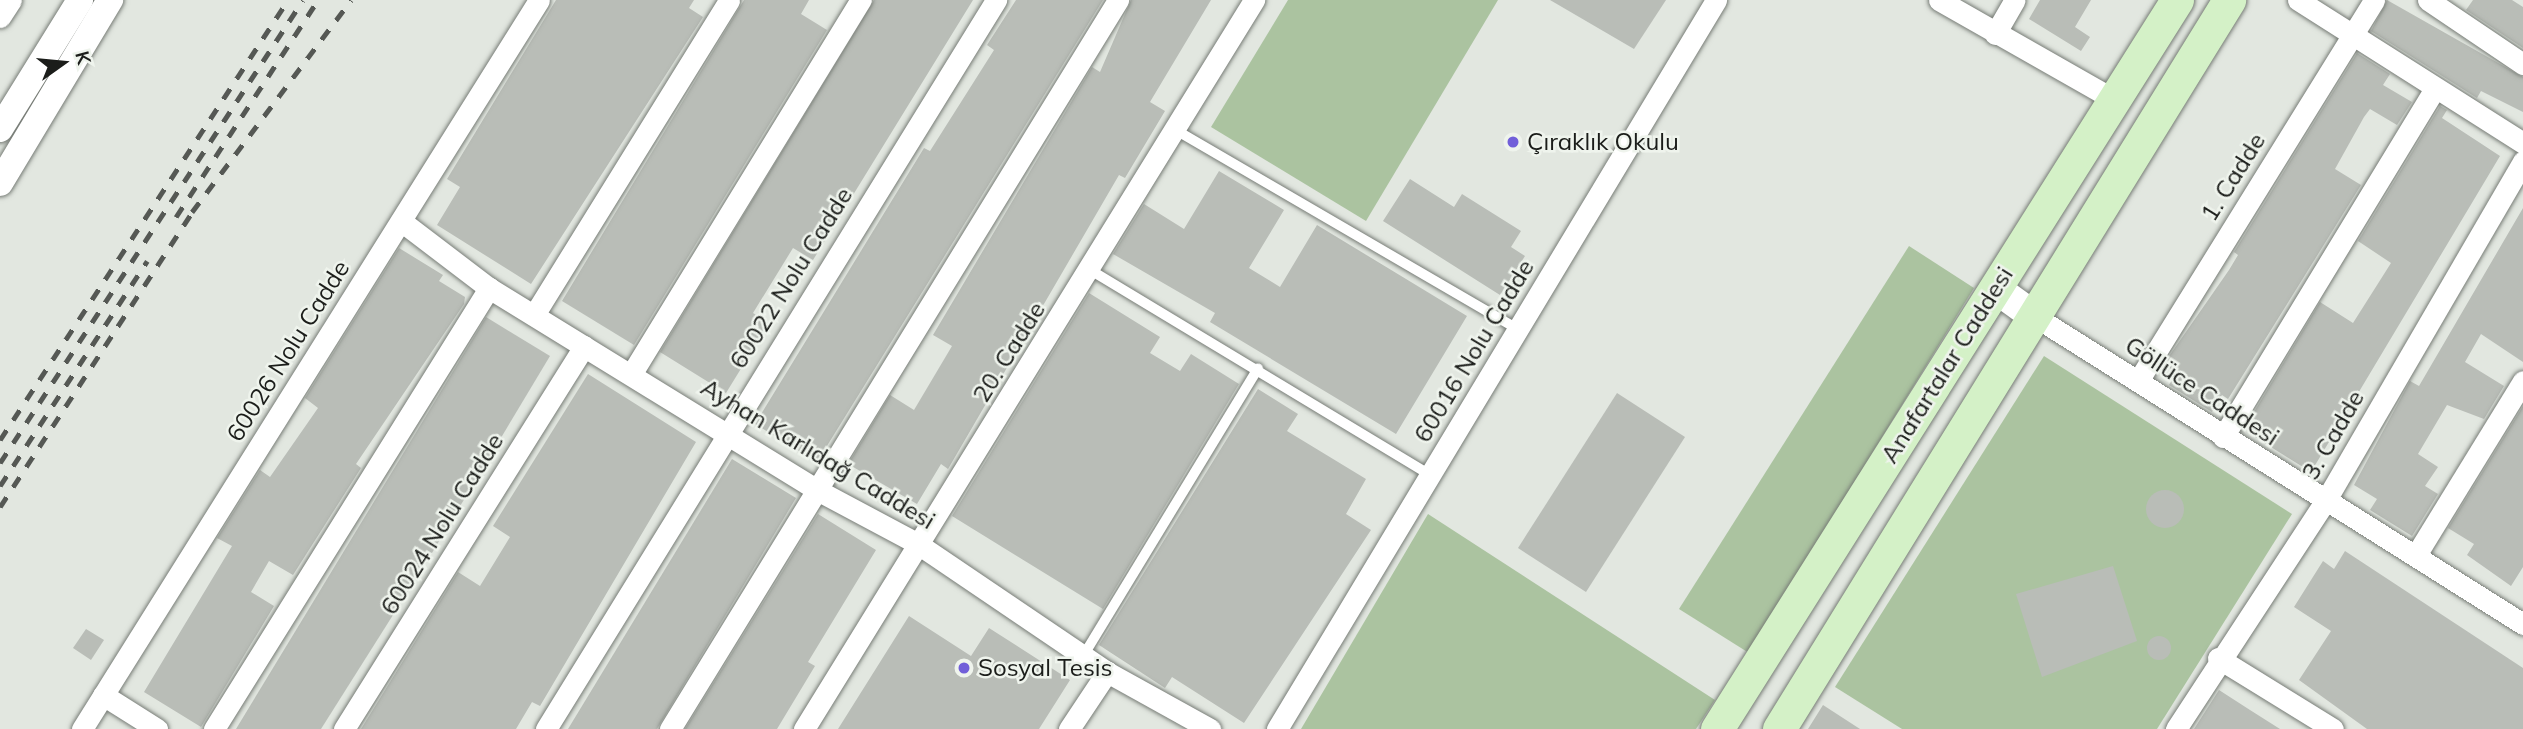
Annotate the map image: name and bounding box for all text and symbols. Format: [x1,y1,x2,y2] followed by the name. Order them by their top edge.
[28,28,98,98] north arrow
[70,48,97,67] text: K
[1527,128,1679,156] place label: Çıraklık Okulu
[2195,128,2271,226] street label: 1. Cadde
[1505,134,1521,150] marker: Çıraklık Okulu
[724,182,858,374] street label: 60022 Nolu Cadde
[1408,254,1540,448] street label: 60016 Nolu Cadde
[221,255,355,447] street label: 60026 Nolu Cadde
[1875,262,2019,468] street label: Anafartalar Caddesi
[967,297,1051,407] street label: 20. Cadde
[2120,331,2284,451] street label: Göllüce Caddesi
[696,373,940,535] street label: Ayhan Karlıdağ Caddesi
[2296,385,2370,485] street label: 3. Cadde
[375,428,509,620] street label: 60024 Nolu Cadde
[978,654,1112,682] place label: Sosyal Tesis
[956,660,972,676] marker: Sosyal Tesis

